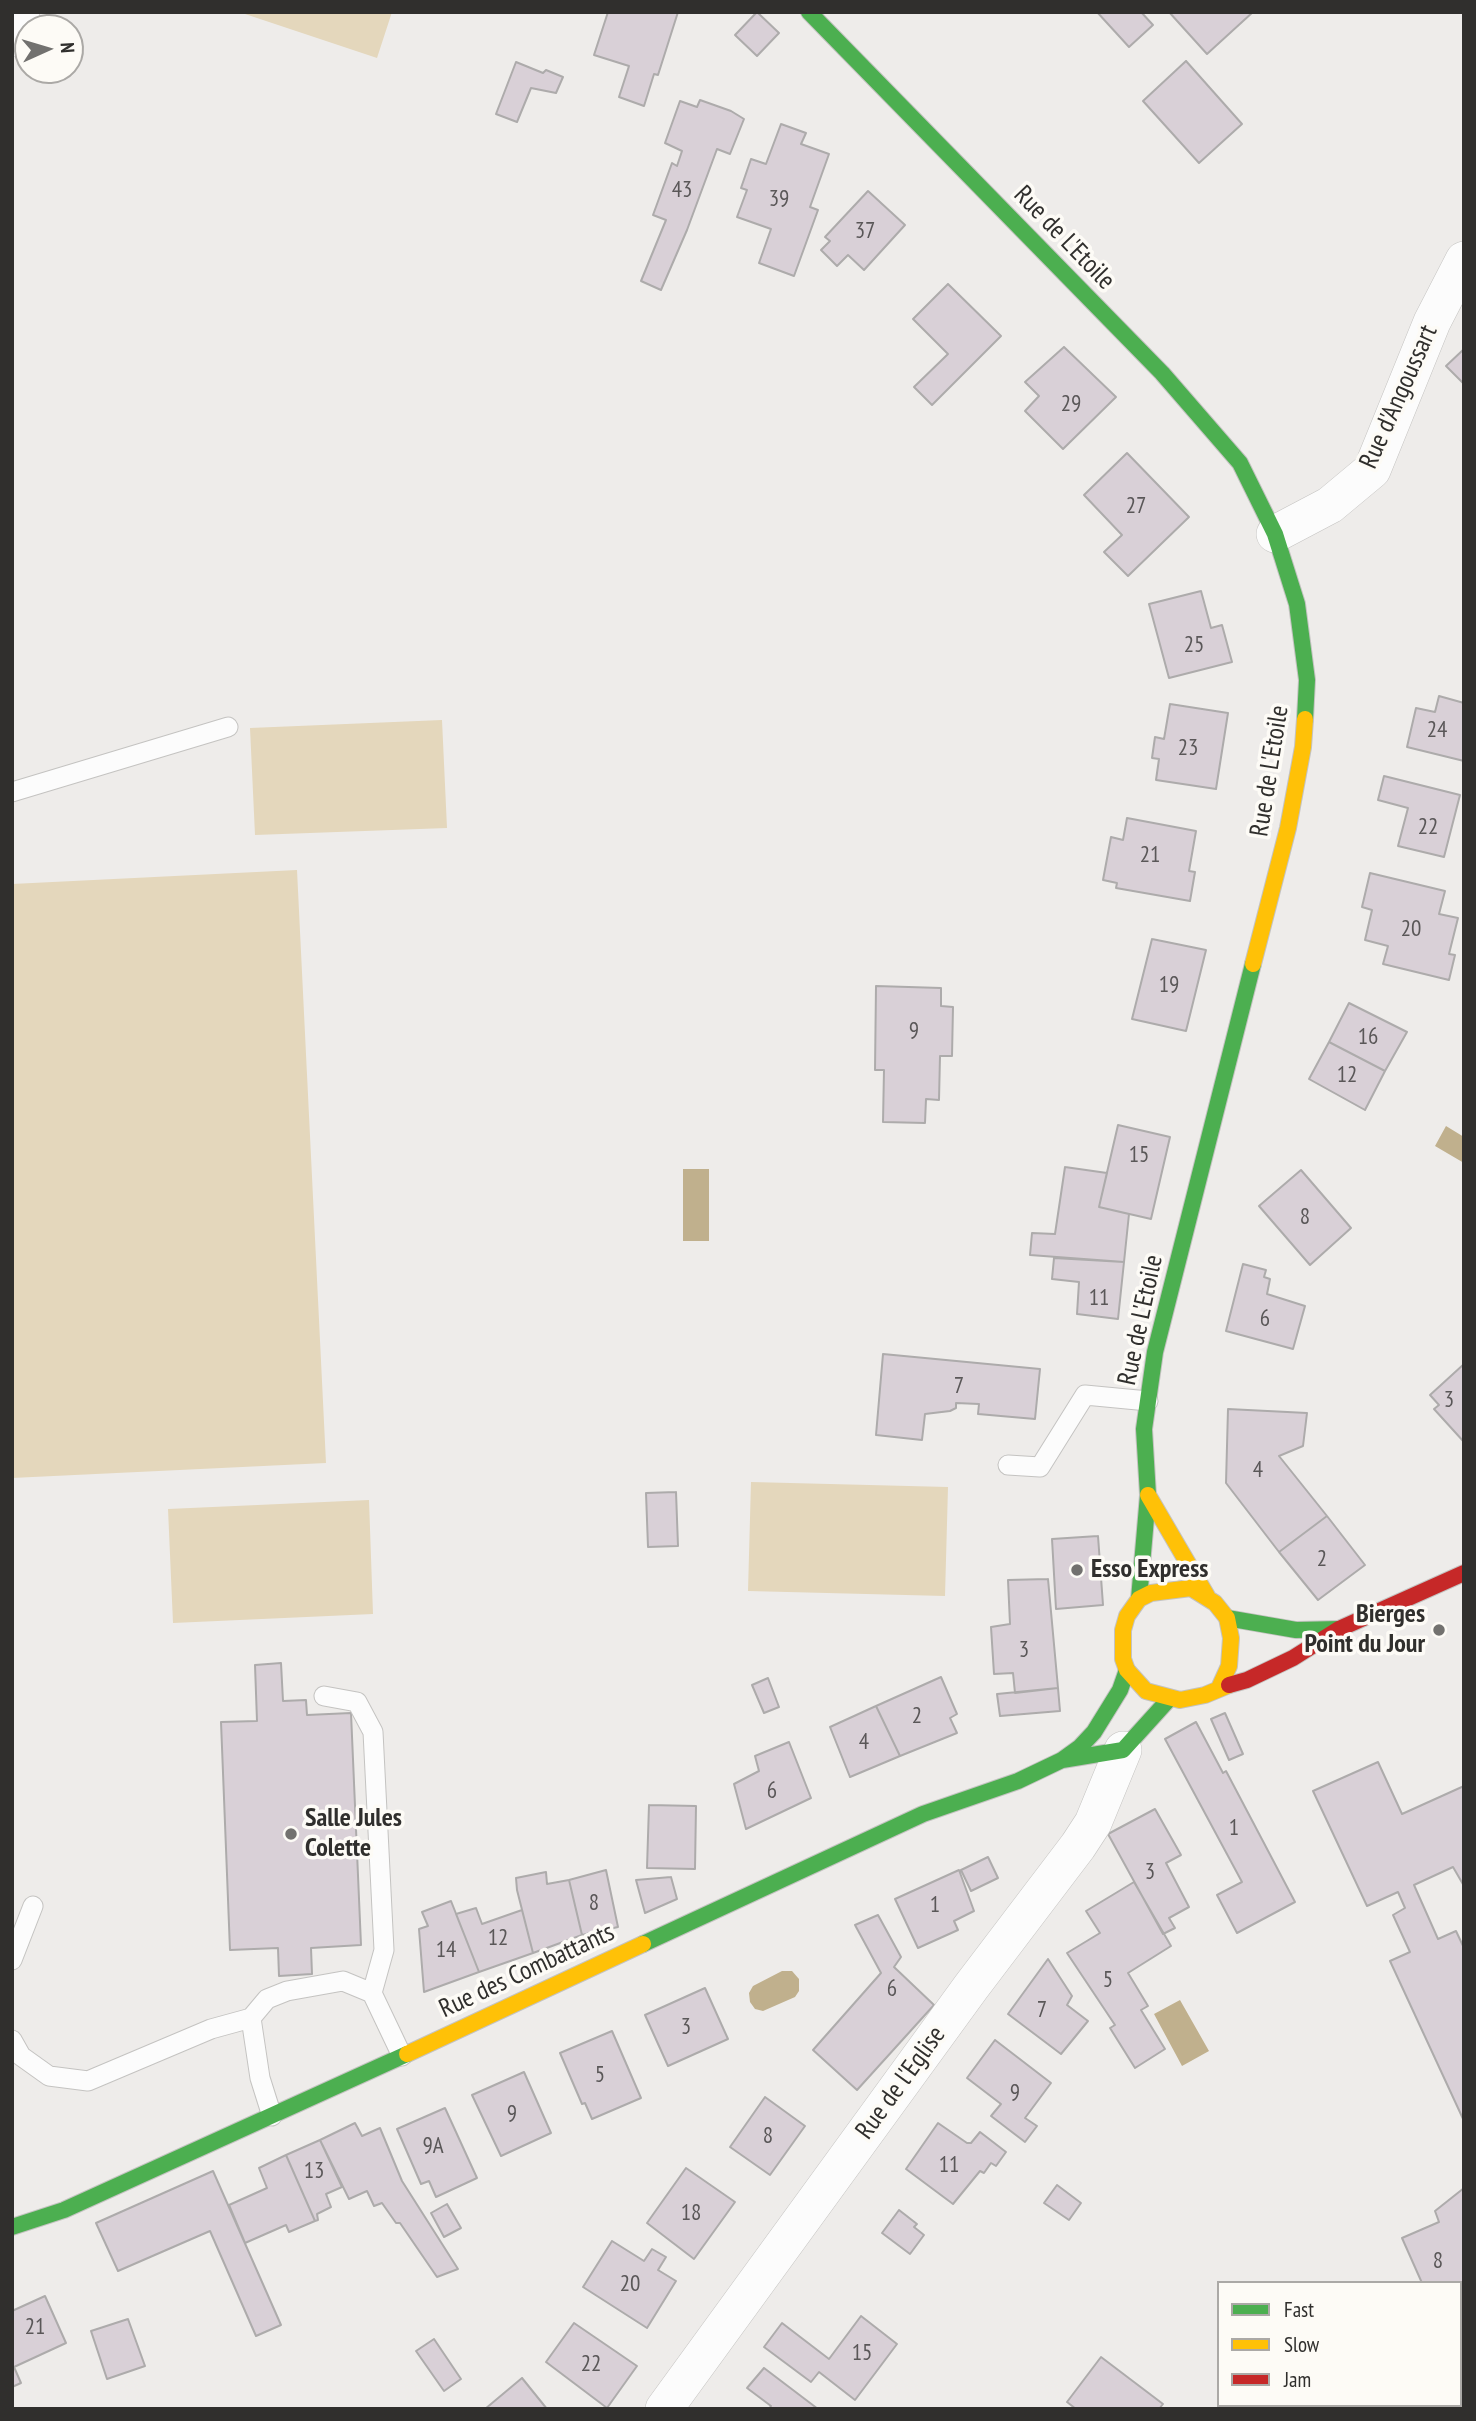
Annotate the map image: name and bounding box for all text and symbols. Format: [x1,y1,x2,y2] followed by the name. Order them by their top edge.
[14,14,84,84] north arrow
[56,42,80,54] text: N
[672,176,692,204] house number: 43
[1007,180,1121,296] street label: Rue de L'Etoile
[769,185,789,213] house number: 39
[855,217,875,245] house number: 37
[1353,320,1445,474] street label: Rue d'Angoussart
[1061,390,1081,418] house number: 29
[1126,492,1146,520] house number: 27
[1184,631,1204,659] house number: 25
[1244,703,1296,839] street label: Rue de L'Etoile
[1427,716,1447,744] house number: 24
[1178,734,1198,762] house number: 23
[1418,813,1438,841] house number: 22
[1140,841,1160,869] house number: 21
[1401,915,1421,943] house number: 20
[1159,971,1179,999] house number: 19
[909,1017,919,1045] house number: 9
[1358,1023,1378,1051] house number: 16
[1337,1061,1357,1089] house number: 12
[1129,1141,1149,1169] house number: 15
[1300,1203,1310,1231] house number: 8
[1112,1252,1170,1388] street label: Rue de L'Etoile
[1089,1284,1109,1312] house number: 11
[1260,1305,1270,1333] house number: 6
[954,1372,964,1400] house number: 7
[1444,1386,1454,1414] house number: 3
[1253,1456,1263,1484] house number: 4
[1317,1545,1327,1573] house number: 2
[1091,1554,1208,1586] place label: Esso Express
[1069,1562,1085,1578] marker: Esso Express
[1305,1599,1425,1660] place label: Bierges Point du Jour
[1431,1622,1447,1638] marker: Bierges Point du Jour
[1019,1636,1029,1664] house number: 3
[912,1702,922,1730] house number: 2
[859,1728,869,1756] house number: 4
[767,1777,777,1805] house number: 6
[305,1803,402,1864] place label: Salle Jules Colette
[1229,1814,1239,1842] house number: 1
[283,1826,299,1842] marker: Salle Jules Colette
[1145,1858,1155,1886] house number: 3
[589,1889,599,1917] house number: 8
[930,1891,940,1919] house number: 1
[435,1917,619,2025] street label: Rue des Combattants
[488,1924,508,1952] house number: 12
[436,1936,456,1964] house number: 14
[1103,1966,1113,1994] house number: 5
[887,1975,897,2003] house number: 6
[1037,1996,1047,2024] house number: 7
[681,2013,691,2041] house number: 3
[850,2020,952,2146] street label: Rue de l'Eglise
[595,2061,605,2089] house number: 5
[1010,2079,1020,2107] house number: 9
[507,2100,517,2128] house number: 9
[763,2122,773,2150] house number: 8
[422,2132,444,2160] house number: 9A
[939,2151,959,2179] house number: 11
[304,2157,324,2185] house number: 13
[681,2199,701,2227] house number: 18
[1433,2247,1443,2275] house number: 8
[620,2270,640,2298] house number: 20
[1217,2281,1462,2407] legend
[1284,2296,1314,2323] text: Fast
[25,2313,45,2341] house number: 21
[1284,2331,1319,2358] text: Slow
[852,2339,872,2367] house number: 15
[581,2350,601,2378] house number: 22
[1284,2366,1311,2393] text: Jam

